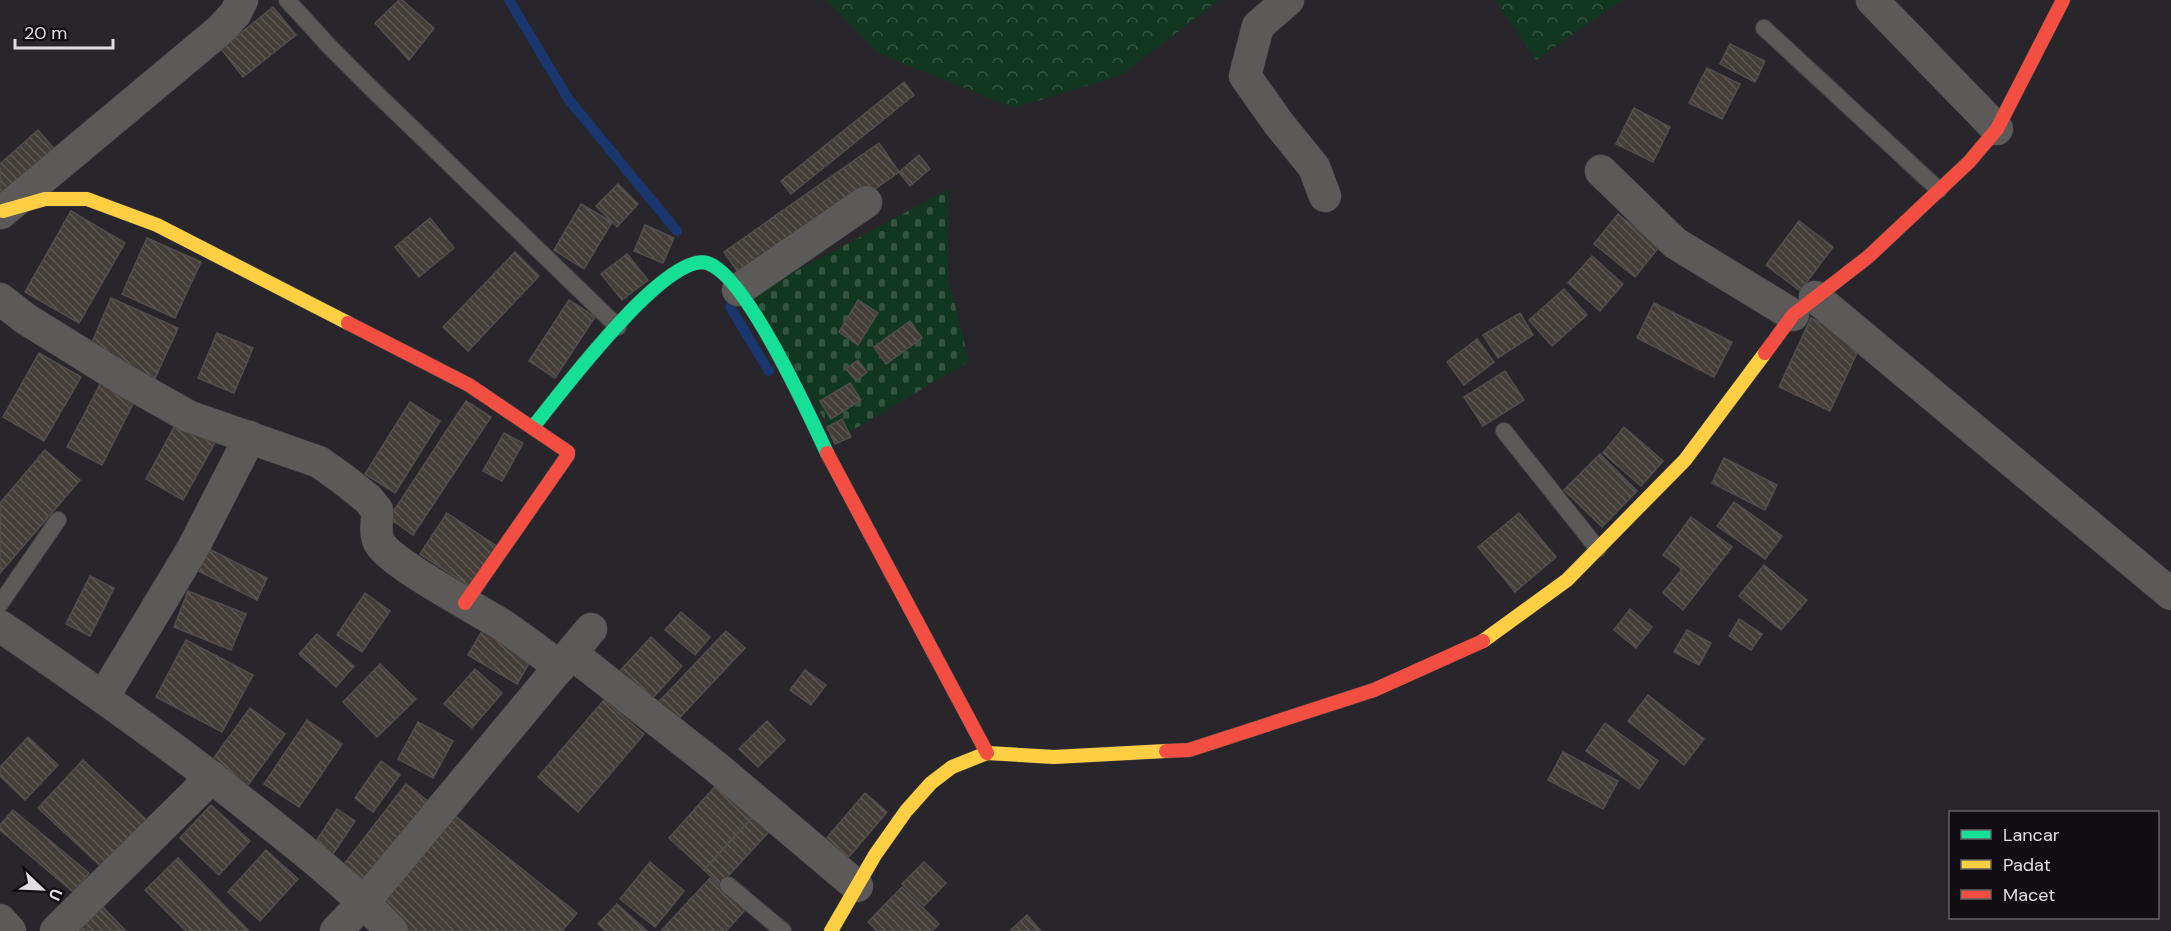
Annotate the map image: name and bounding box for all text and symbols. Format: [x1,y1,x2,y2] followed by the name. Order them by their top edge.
[15,12,112,50] scale bar
[24,21,67,45] text: 20 m
[1949,811,2159,919] legend
[2003,823,2060,847] text: Lancar
[2003,853,2051,877] text: Padat
[12,859,72,919] north arrow
[2003,883,2055,907] text: Macet
[44,886,67,904] text: U

